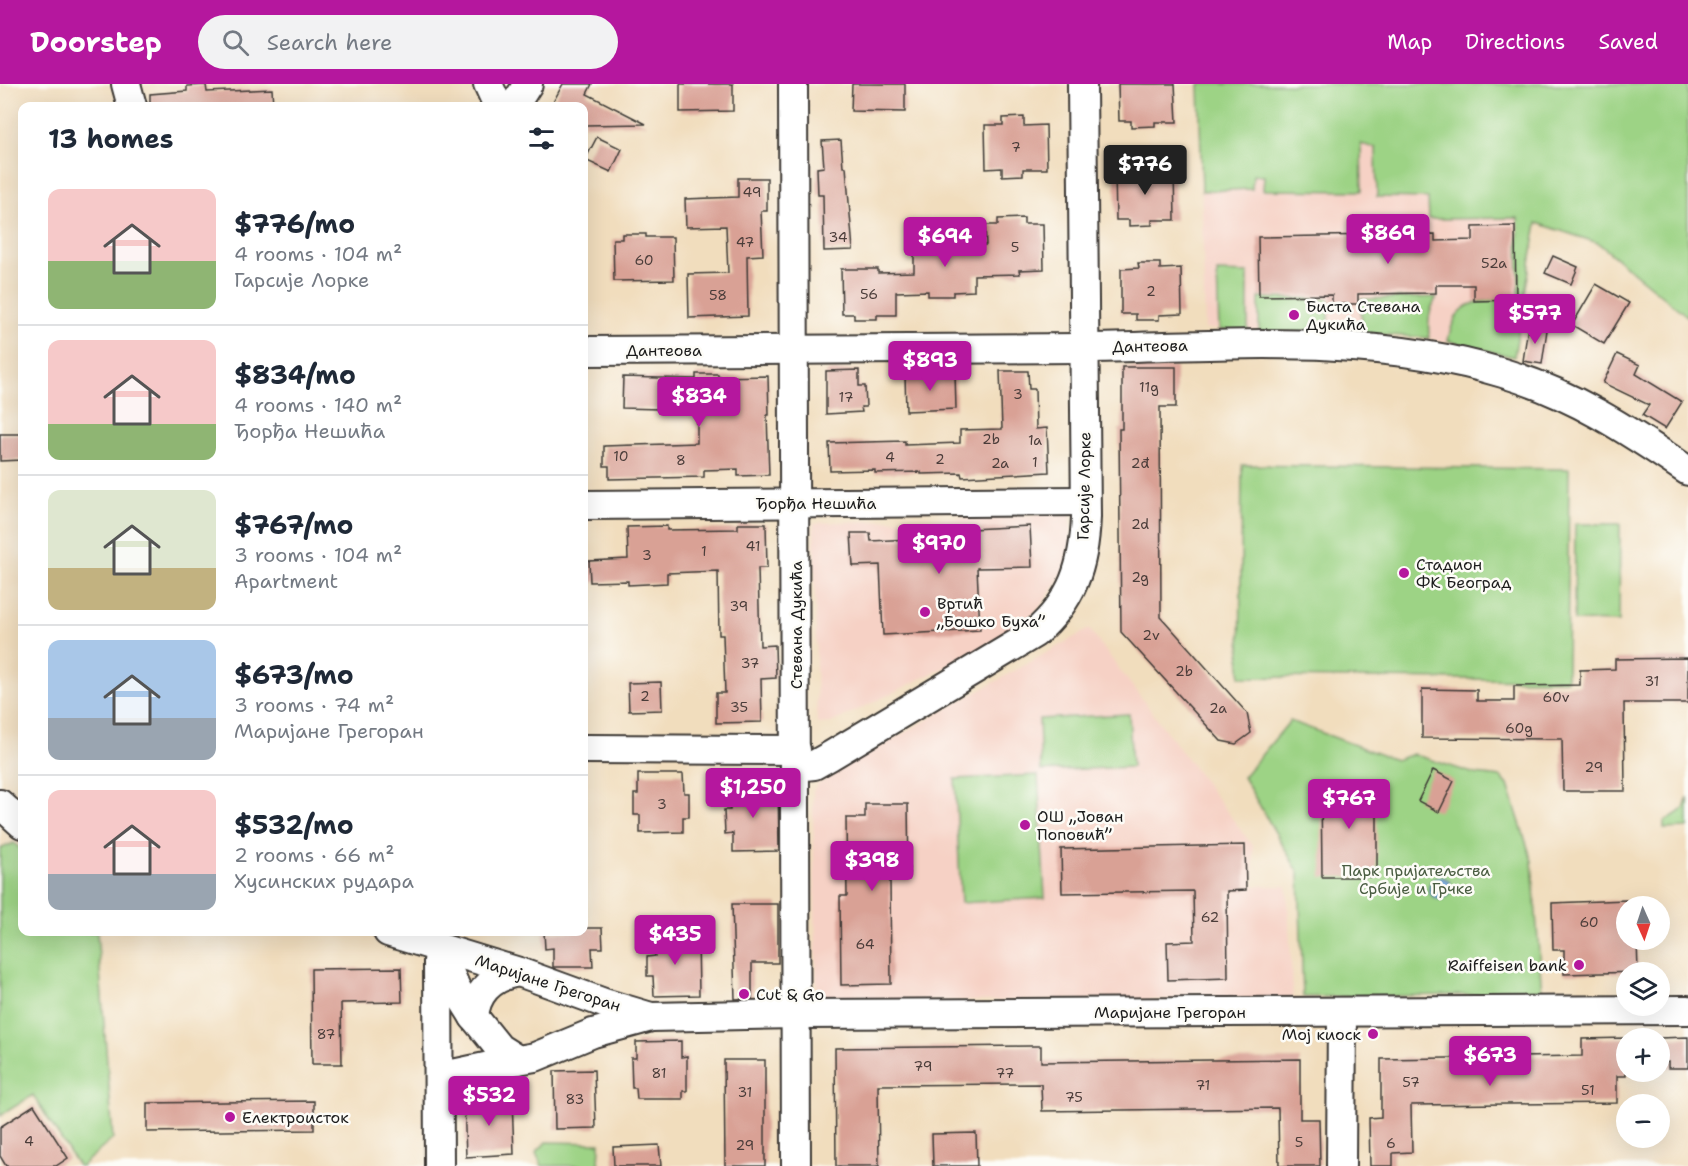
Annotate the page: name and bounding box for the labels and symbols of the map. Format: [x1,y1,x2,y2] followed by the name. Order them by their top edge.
[1011,138,1021,156] house number: 7
[1109,145,1181,196] pin: $776
[743,183,762,201] house number: 49
[1352,214,1424,265] pin: $869
[909,217,981,268] pin: $694
[828,228,848,246] house number: 34
[736,233,754,251] house number: 47
[1011,238,1019,256] house number: 5
[634,251,654,269] house number: 60
[1481,254,1507,272] house number: 52a
[1146,282,1156,300] house number: 2
[860,285,878,303] house number: 56
[709,286,727,304] house number: 58
[1499,294,1571,345] pin: $577
[1306,296,1421,335] place label: Биста Стевана Дукића
[1287,308,1301,322] marker: Биста Стевана Дукића
[1112,335,1188,357] street label: Дантеова
[626,340,702,361] street label: Дантеова
[894,341,966,392] pin: $893
[663,377,735,428] pin: $834
[1139,378,1159,396] house number: 11g
[1013,385,1023,403] house number: 3
[839,388,853,406] house number: 17
[982,430,1000,448] house number: 2b
[1028,431,1042,449] house number: 1a
[1073,432,1095,540] street label: Гарсије Лорке
[613,447,629,465] house number: 10
[885,448,895,466] house number: 4
[935,450,945,468] house number: 2
[676,451,686,469] house number: 8
[1032,453,1038,471] house number: 1
[991,454,1009,472] house number: 2a
[1131,454,1150,472] house number: 2đ
[756,493,877,514] street label: Ђорђа Нешића
[1131,515,1149,533] house number: 2d
[903,524,975,575] pin: $970
[746,537,760,555] house number: 41
[701,542,707,560] house number: 1
[642,546,652,564] house number: 3
[1416,554,1511,593] place label: Стадион ФК Београд
[786,561,807,689] street label: Стевана Дукића
[1397,566,1411,580] marker: Стадион ФК Београд
[1131,568,1149,586] house number: 2g
[936,593,1045,632] place label: Вртић „Бошко Буха”
[730,597,748,615] house number: 39
[918,605,932,619] marker: Вртић „Бошко Буха”
[1142,626,1160,644] house number: 2v
[741,654,759,672] house number: 37
[1175,662,1193,680] house number: 2b
[1645,672,1659,690] house number: 31
[640,687,650,705] house number: 2
[1542,688,1570,706] house number: 60v
[730,698,748,716] house number: 35
[1209,699,1227,717] house number: 2a
[1505,719,1533,737] house number: 60g
[1585,758,1603,776] house number: 29
[704,768,802,819] pin: $1,250
[1313,779,1385,830] pin: $767
[657,795,667,813] house number: 3
[1037,806,1123,845] place label: ОШ „Јован Поповић”
[1018,818,1032,832] marker: ОШ „Јован Поповић”
[836,841,908,892] pin: $398
[1342,860,1490,899] park label: Парк пријатељства Србије и Грчке
[1616,896,1670,950] north arrow
[1201,908,1219,926] house number: 62
[1579,913,1599,931] house number: 60
[639,915,711,966] pin: $435
[855,935,875,953] house number: 64
[473,950,623,1016] street label: Маријане Грегоран
[1448,955,1567,976] place label: Raiffeisen bank
[1572,958,1586,972] marker: Raiffeisen bank
[756,984,824,1005] place label: Cut & Go
[737,987,751,1001] marker: Cut & Go
[1094,1002,1246,1023] street label: Маријане Грегоран
[1282,1024,1362,1045] place label: Мој киоск
[317,1025,335,1043] house number: 87
[1366,1027,1380,1041] marker: Мој киоск
[1454,1036,1526,1087] pin: $673
[913,1057,933,1075] house number: 79
[651,1064,667,1082] house number: 81
[996,1064,1014,1082] house number: 77
[1402,1073,1420,1091] house number: 57
[453,1076,525,1127] pin: $532
[1196,1076,1210,1094] house number: 71
[1581,1081,1595,1099] house number: 51
[738,1083,752,1101] house number: 31
[1065,1088,1083,1106] house number: 75
[566,1090,584,1108] house number: 83
[242,1107,349,1128] place label: Електроисток
[223,1110,237,1124] marker: Електроисток
[24,1132,34,1150] house number: 4
[1295,1133,1303,1151] house number: 5
[1386,1134,1396,1152] house number: 6
[736,1136,754,1154] house number: 29

